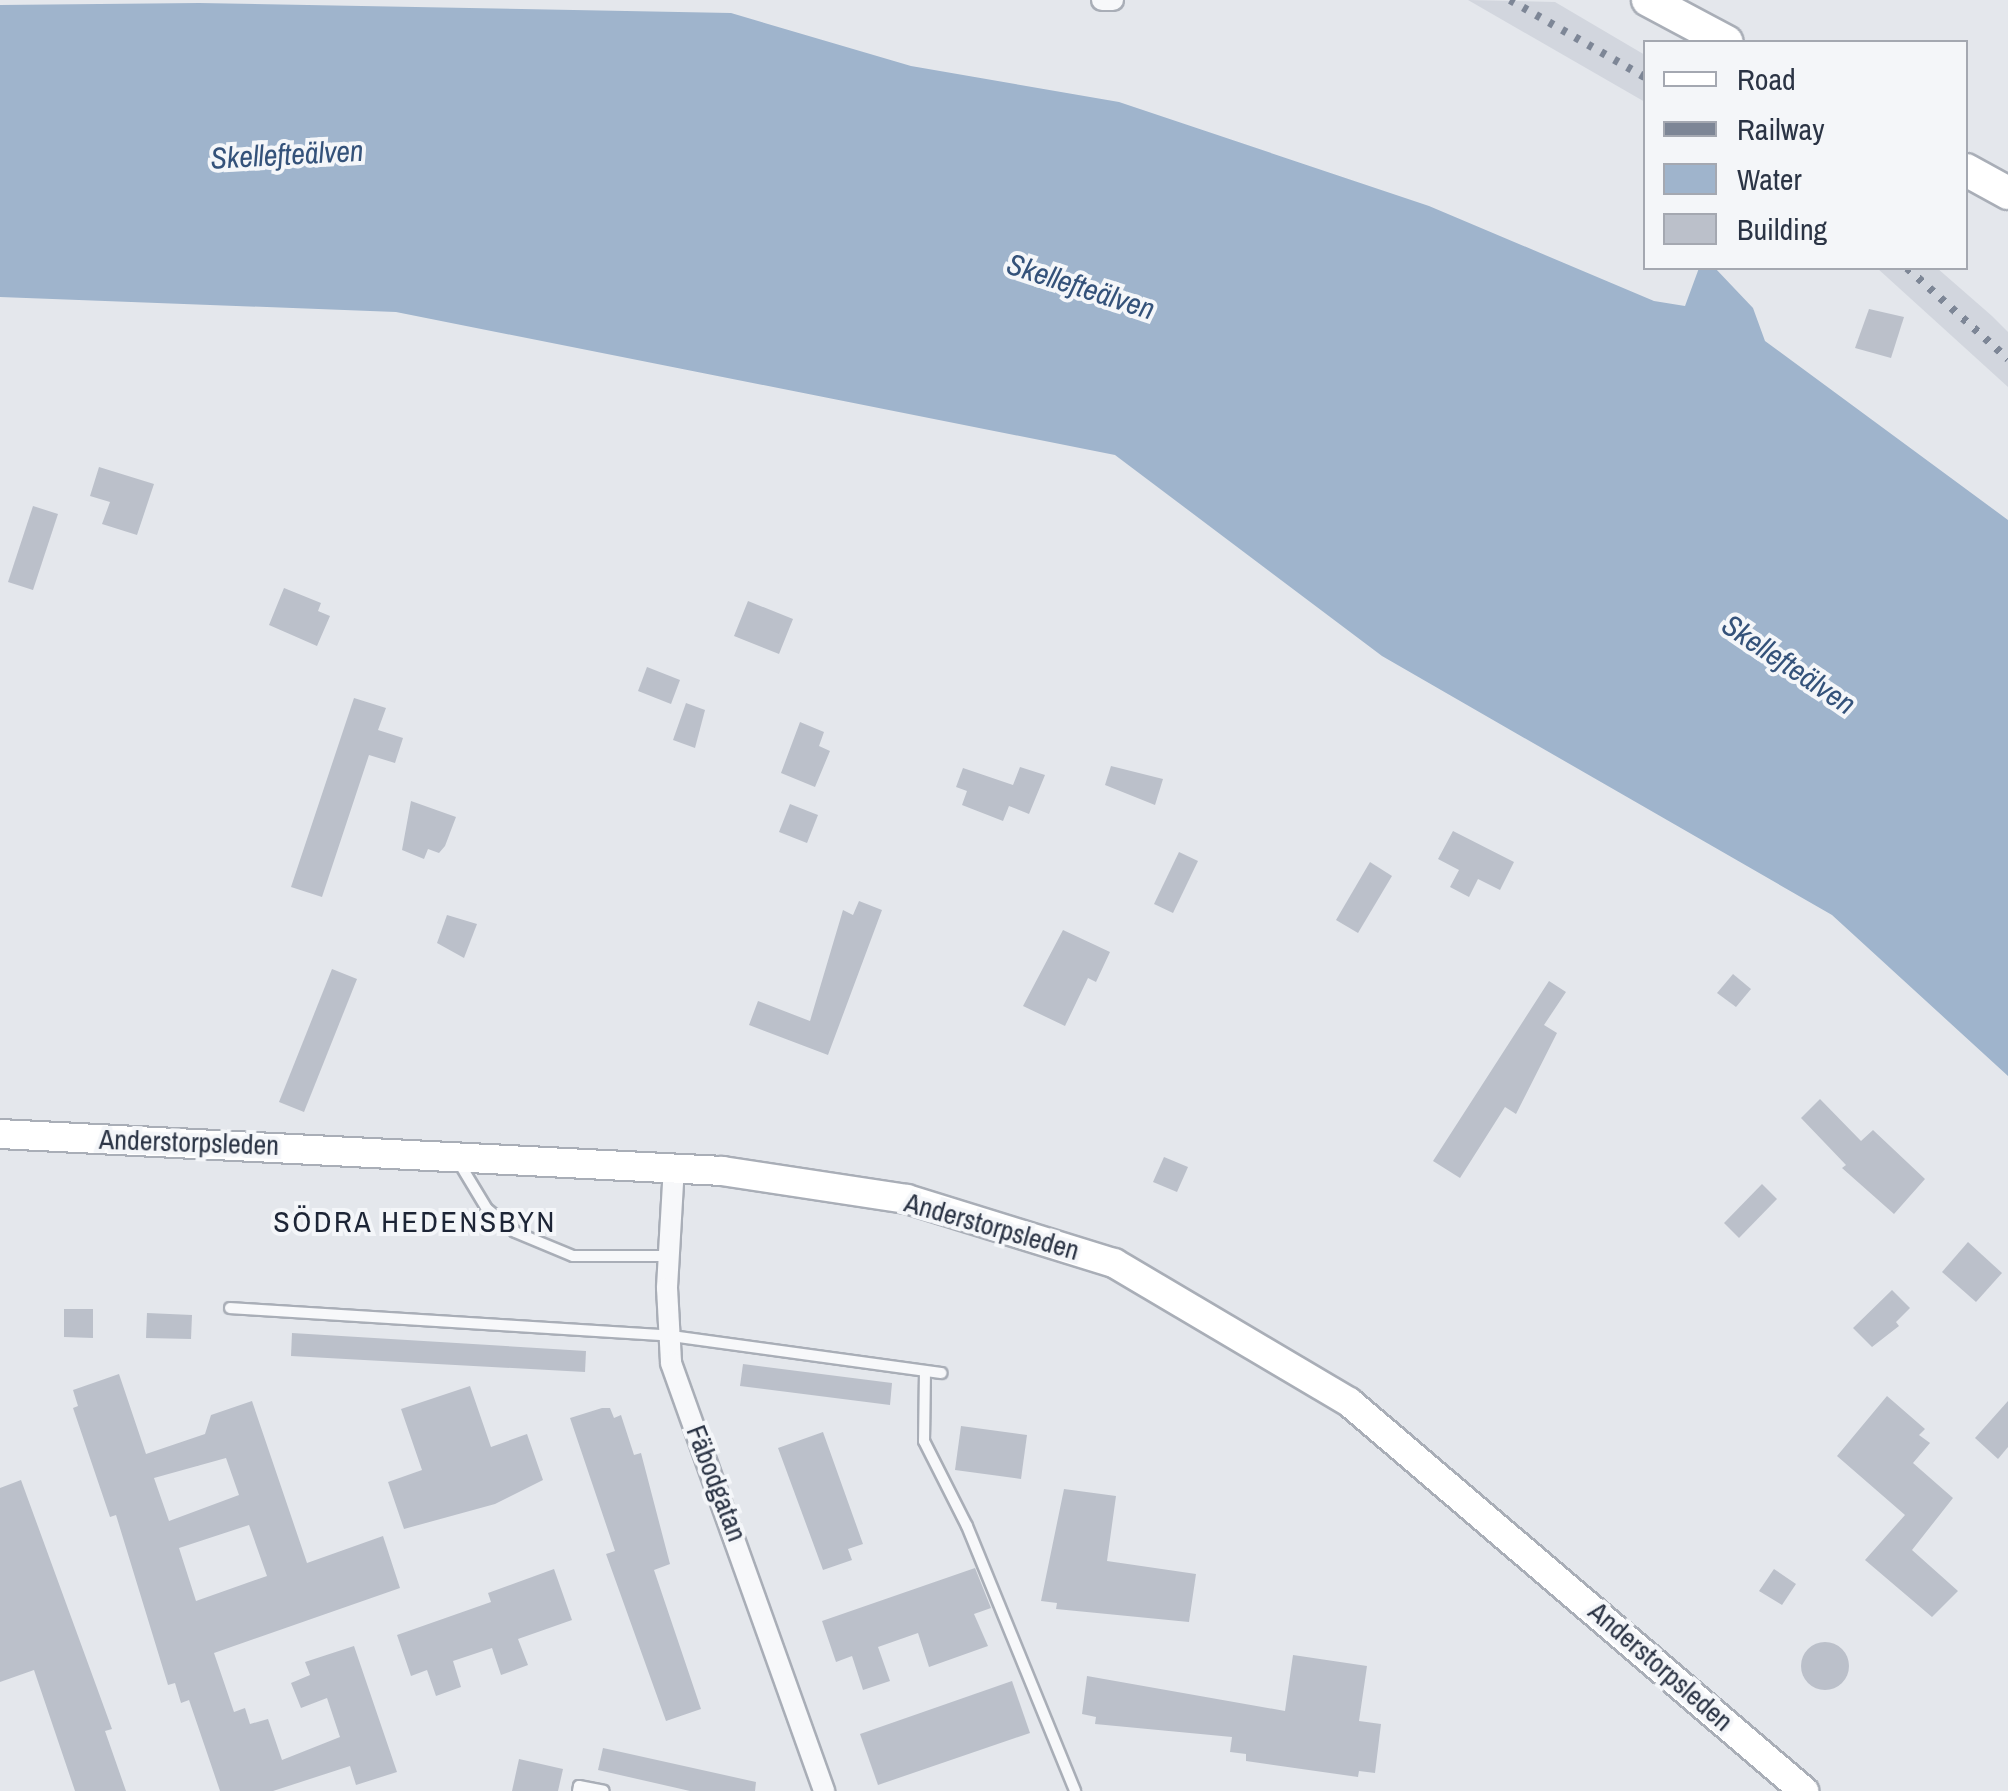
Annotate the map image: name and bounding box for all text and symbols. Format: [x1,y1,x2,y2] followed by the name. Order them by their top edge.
[1643,40,1968,270] legend
[1737,59,1796,99] text: Road
[1737,109,1824,149] text: Railway
[210,132,364,176] water label: Skellefteälven
[1737,159,1802,199] text: Water
[1737,209,1827,249] text: Building
[1003,245,1159,327] water label: Skellefteälven
[1715,606,1863,722] water label: Skellefteälven
[98,1122,280,1162] street label: Anderstorpsleden
[901,1185,1083,1267] street label: Anderstorpsleden
[273,1203,557,1239] district label: SÖDRA HEDENSBYN
[680,1420,754,1546] street label: Fäbodgatan
[1582,1594,1740,1738] street label: Anderstorpsleden

